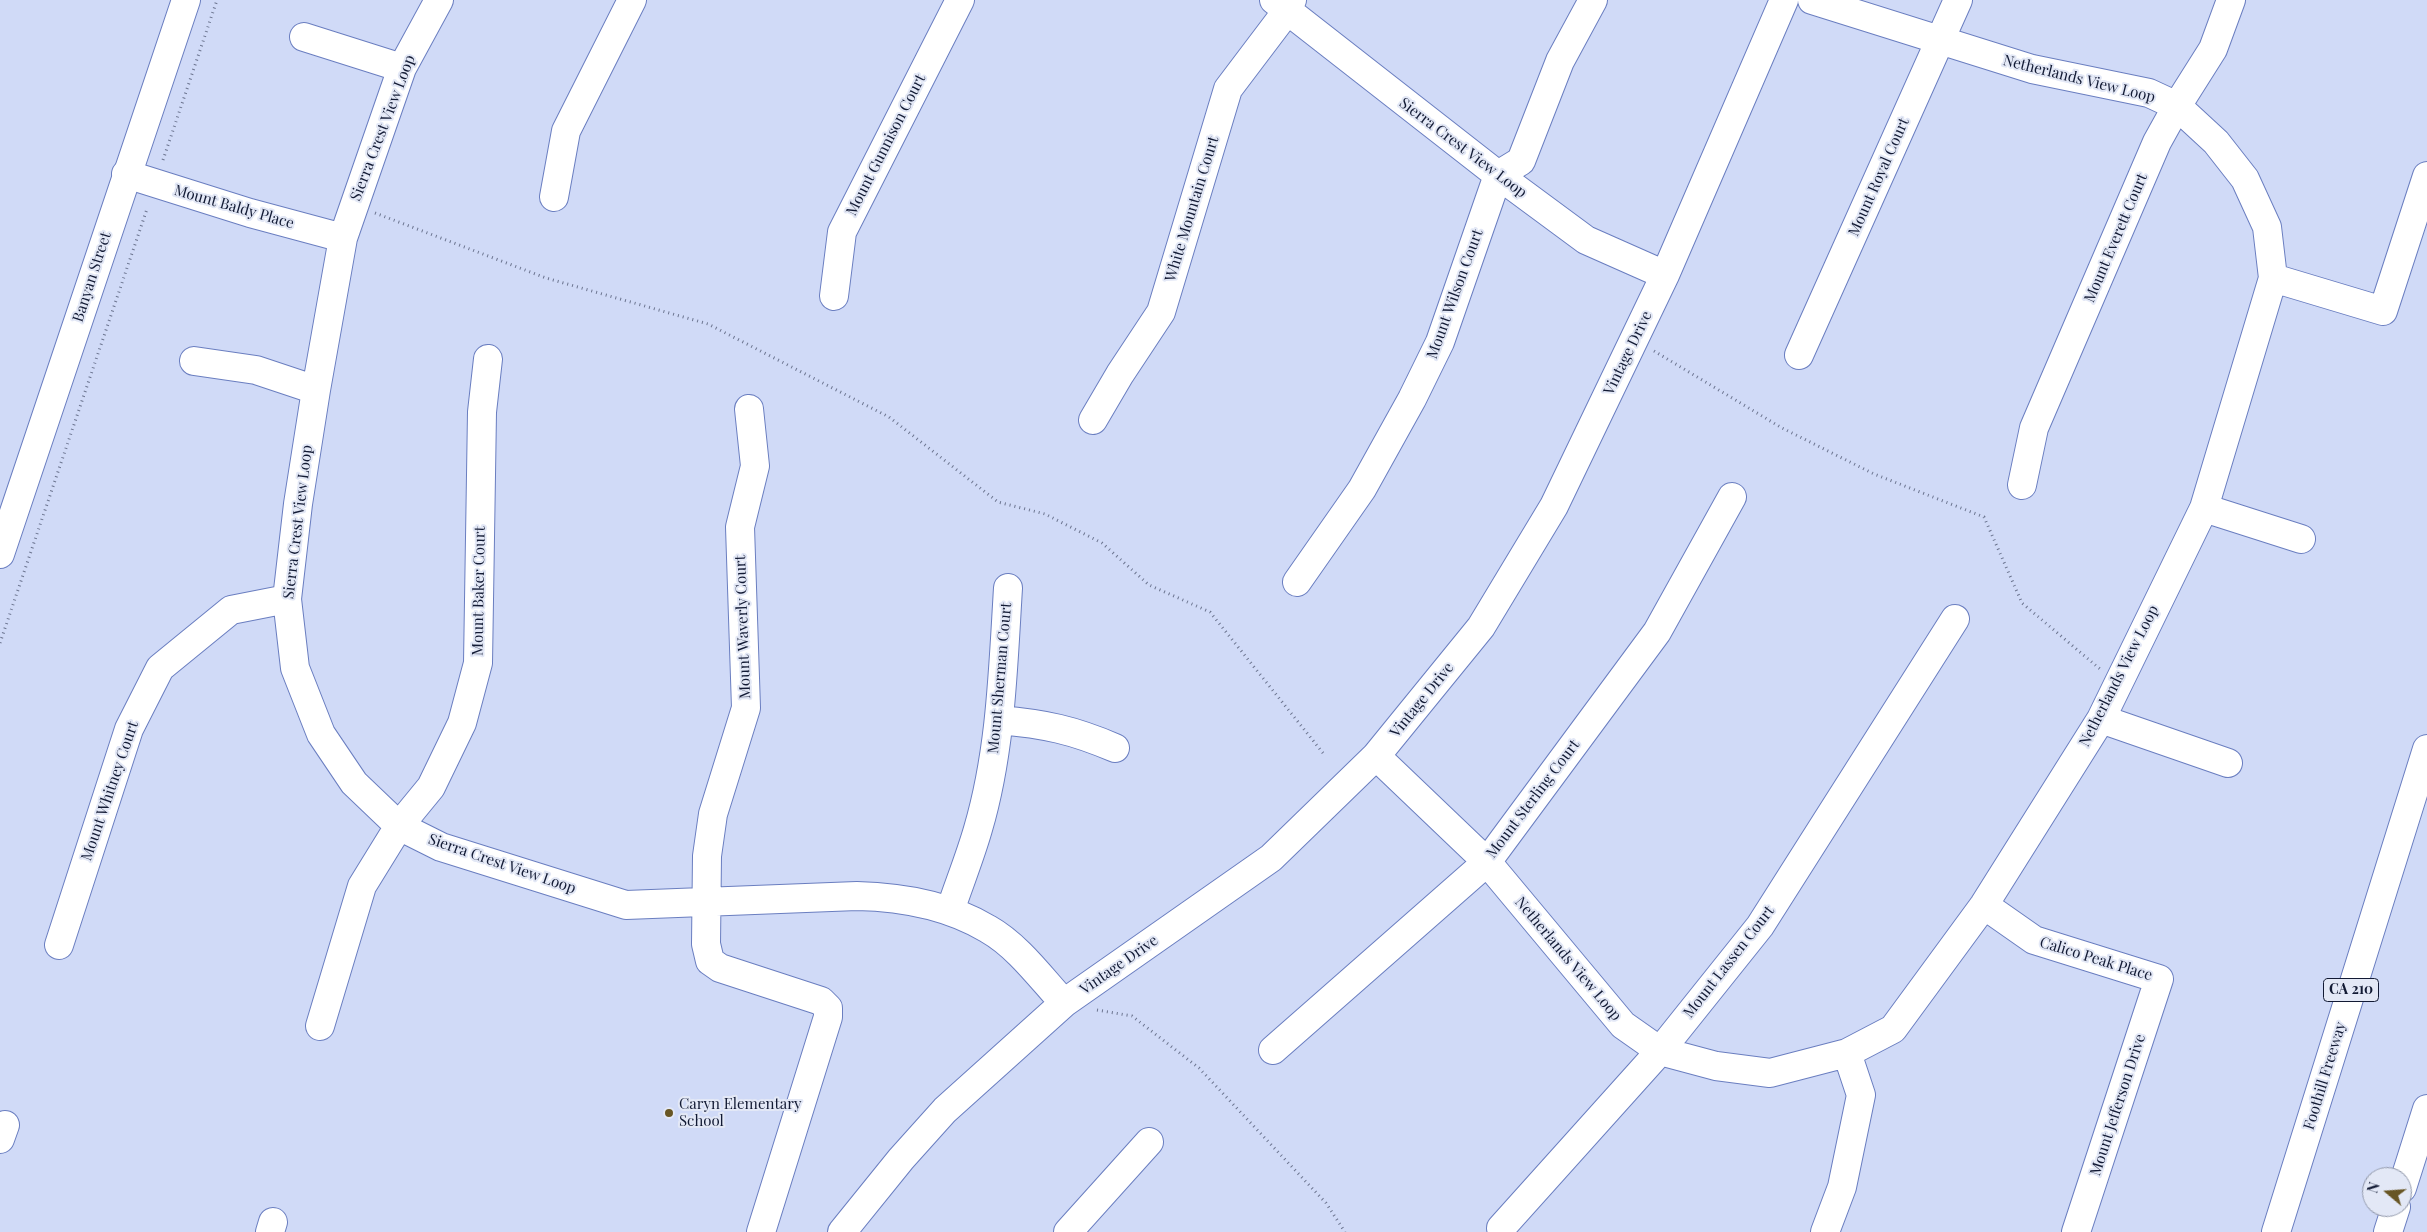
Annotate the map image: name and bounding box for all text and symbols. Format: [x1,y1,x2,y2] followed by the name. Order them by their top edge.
[2001,51,2157,107] street label: Netherlands View Loop
[347,52,419,204] street label: Sierra Crest View Loop
[843,71,929,219] street label: Mount Gunnison Court
[1396,94,1530,202] street label: Sierra Crest View Loop
[1845,115,1913,239] street label: Mount Royal Court
[1161,134,1223,284] street label: White Mountain Court
[2081,171,2151,305] street label: Mount Everett Court
[172,181,296,233] street label: Mount Baldy Place
[1423,227,1487,361] street label: Mount Wilson Court
[69,230,115,324] street label: Banyan Street
[1600,308,1656,398] street label: Vintage Drive
[280,444,316,600] street label: Sierra Crest View Loop
[469,526,489,656] street label: Mount Baker Court
[731,555,755,699] street label: Mount Waverly Court
[984,602,1016,754] street label: Mount Sherman Court
[2076,602,2162,750] street label: Netherlands View Loop
[1386,659,1458,741] street label: Vintage Drive
[78,719,142,863] street label: Mount Whitney Court
[1483,736,1583,862] street label: Mount Sterling Court
[426,830,578,898] street label: Sierra Crest View Loop
[1511,893,1625,1025] street label: Netherlands View Loop
[1680,903,1778,1021] street label: Mount Lassen Court
[1077,932,1161,998] street label: Vintage Drive
[2038,933,2154,985] street label: Calico Peak Place
[2324,978,2378,1002] road number: CA 210
[2300,1020,2350,1132] street label: Foothill Freeway
[2087,1032,2149,1178] street label: Mount Jefferson Drive
[679,1095,801,1130] place label: Caryn Elementary School
[663,1107,675,1119] marker: Caryn Elementary School
[2362,1167,2412,1217] north arrow
[2363,1180,2384,1195] text: N

